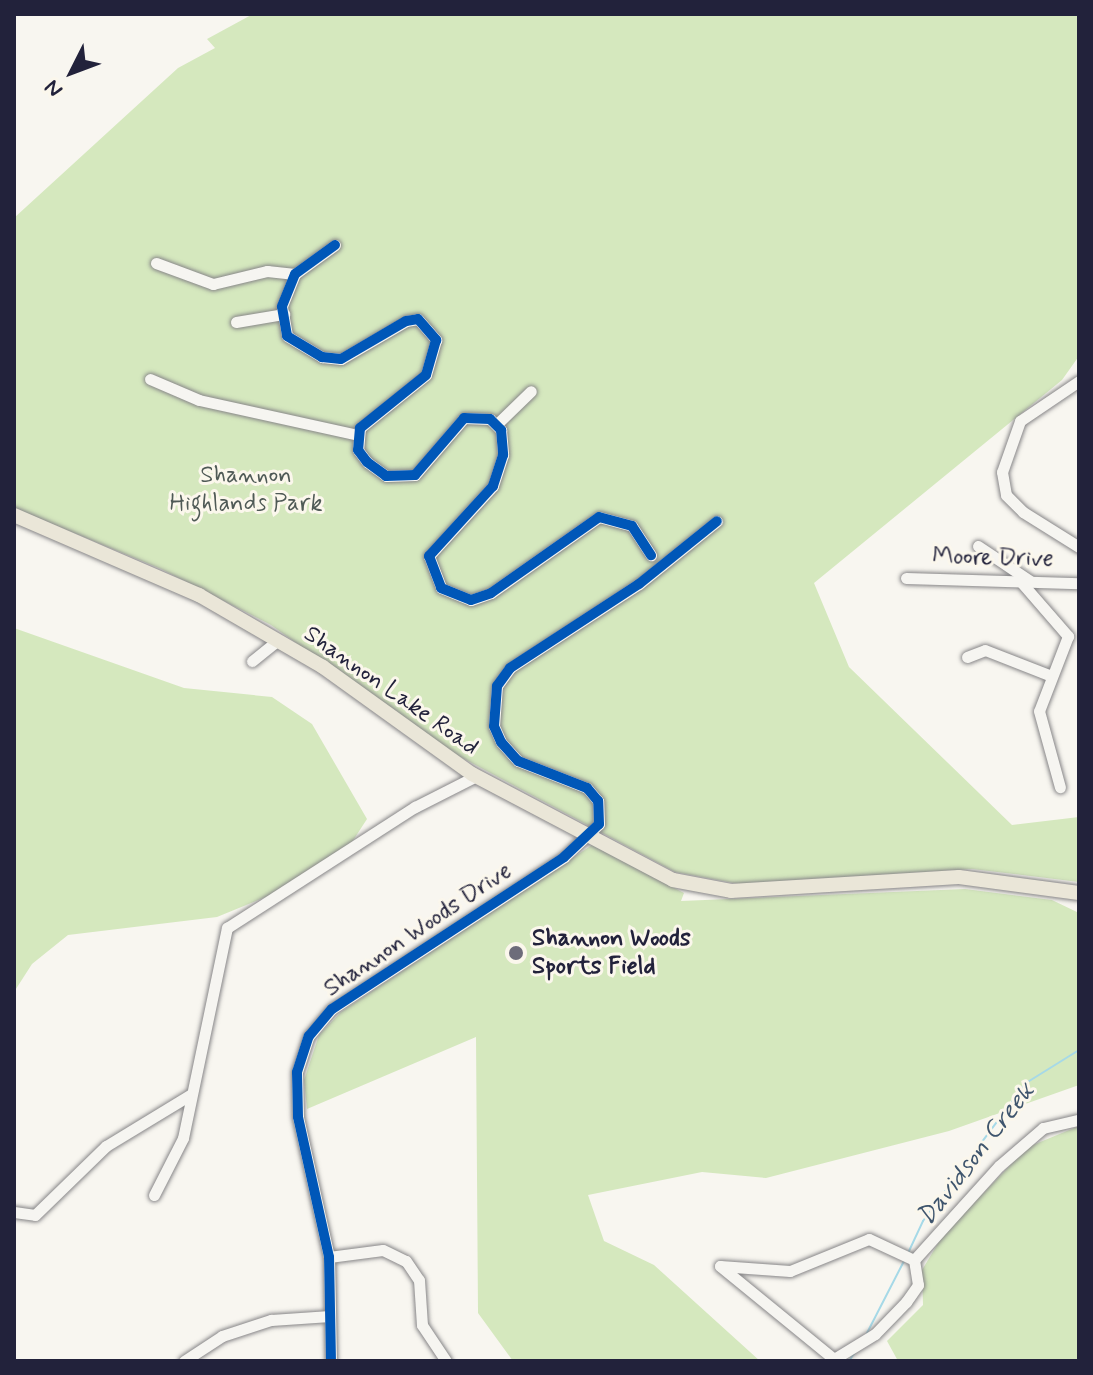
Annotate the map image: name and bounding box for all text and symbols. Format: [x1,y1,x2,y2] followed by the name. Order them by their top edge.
[32,32,112,112] north arrow
[39,73,69,103] text: N
[170,462,322,518] park label: Shannon Highlands Park
[933,543,1053,573] street label: Moore Drive
[299,621,483,761] street label: Shannon Lake Road
[319,857,517,1003] street label: Shannon Woods Drive
[532,925,693,981] place label: Shannon Woods Sports Field
[507,944,525,962] marker: Shannon Woods Sports Field
[912,1078,1042,1232] water label: Davidson Creek

